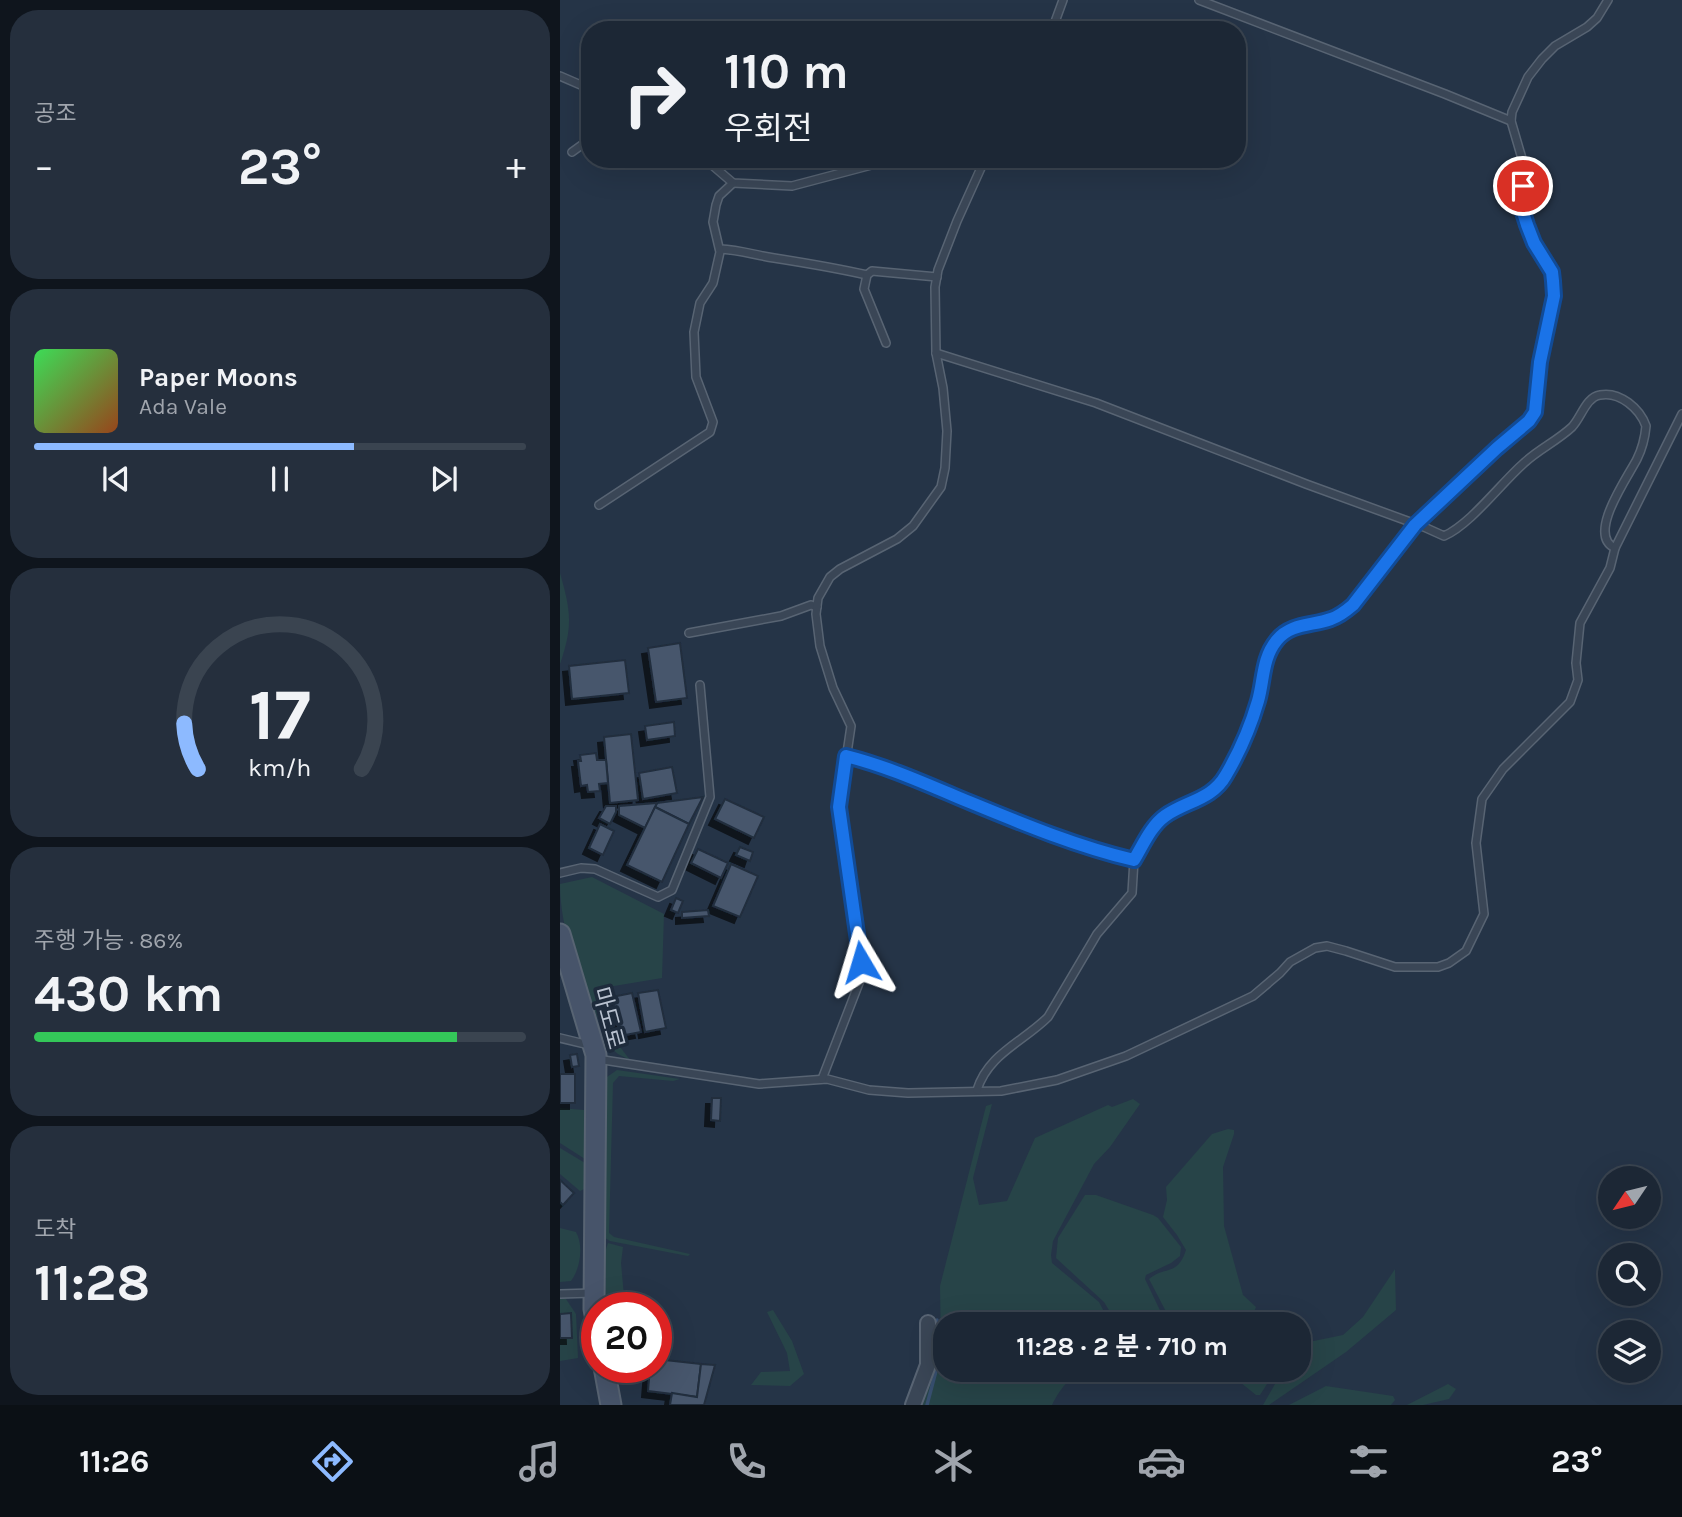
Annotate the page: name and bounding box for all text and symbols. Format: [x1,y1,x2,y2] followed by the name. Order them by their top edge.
[724,43,849,100] text: 110 m
[609,49,700,140] icon: right
[34,100,76,127] text: 공조
[724,110,812,147] text: 우회전
[238,136,322,197] text: 23°
[34,144,54,189] text: −
[506,144,526,189] text: +
[1493,156,1553,216] pin
[1504,167,1542,205] icon: arrive
[139,362,298,393] text: Paper Moons
[139,393,227,420] text: Ada Vale
[97,460,135,498] icon: previous
[261,460,299,498] icon: pause
[425,460,463,498] icon: next
[249,672,311,757] text: 17
[248,752,312,781] text: km/h
[824,925,898,999] position arrow
[34,927,183,954] text: 주행 가능 · 86%
[34,963,223,1024] text: 430 km
[587,984,630,1052] street label: 마도로
[1598,1166,1661,1228] north arrow
[1598,1166,1661,1383] map controls
[34,1216,76,1243] text: 도착
[1598,1243,1661,1306] button: search
[34,1252,150,1313] text: 11:28
[581,1292,672,1383] speed limit sign: 20
[1598,1320,1661,1383] button: layers
[1016,1331,1228,1362] text: 11:28 · 2 분 · 710 m
[308,1437,357,1486] icon: directions
[515,1437,564,1486] icon: music
[722,1437,771,1486] icon: phone
[929,1437,978,1486] icon: climate
[1137,1437,1186,1486] icon: car
[1344,1437,1393,1486] icon: filters
[79,1443,149,1480] text: 11:26
[1551,1443,1603,1480] text: 23°

